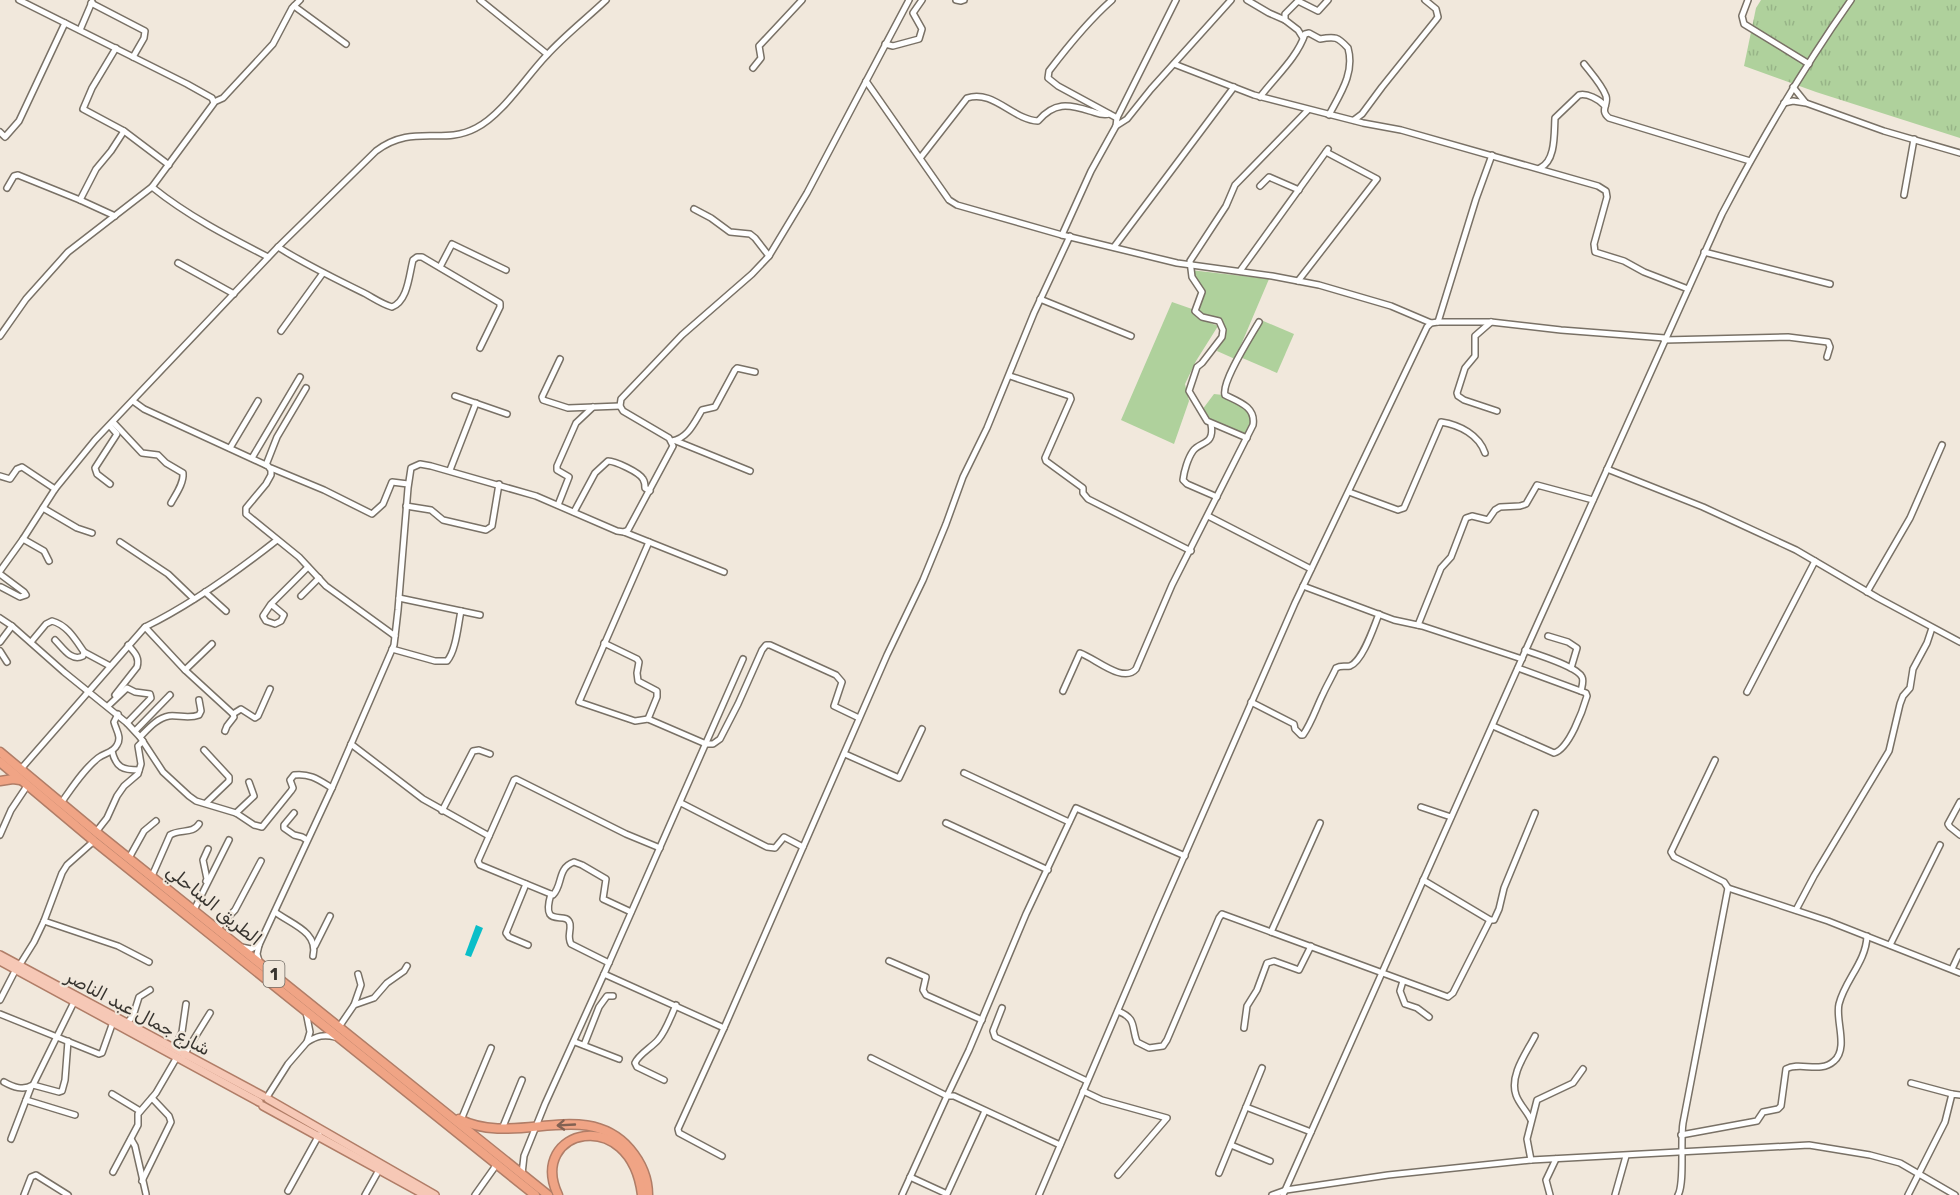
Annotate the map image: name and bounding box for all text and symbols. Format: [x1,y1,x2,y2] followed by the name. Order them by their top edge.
[161,860,266,952] street label: الطريق الساحلي
[264,961,284,987] road number: 1
[60,965,214,1061] street label: شارع جمال عبد الناصر
[557,1119,577,1130] one-way arrow

